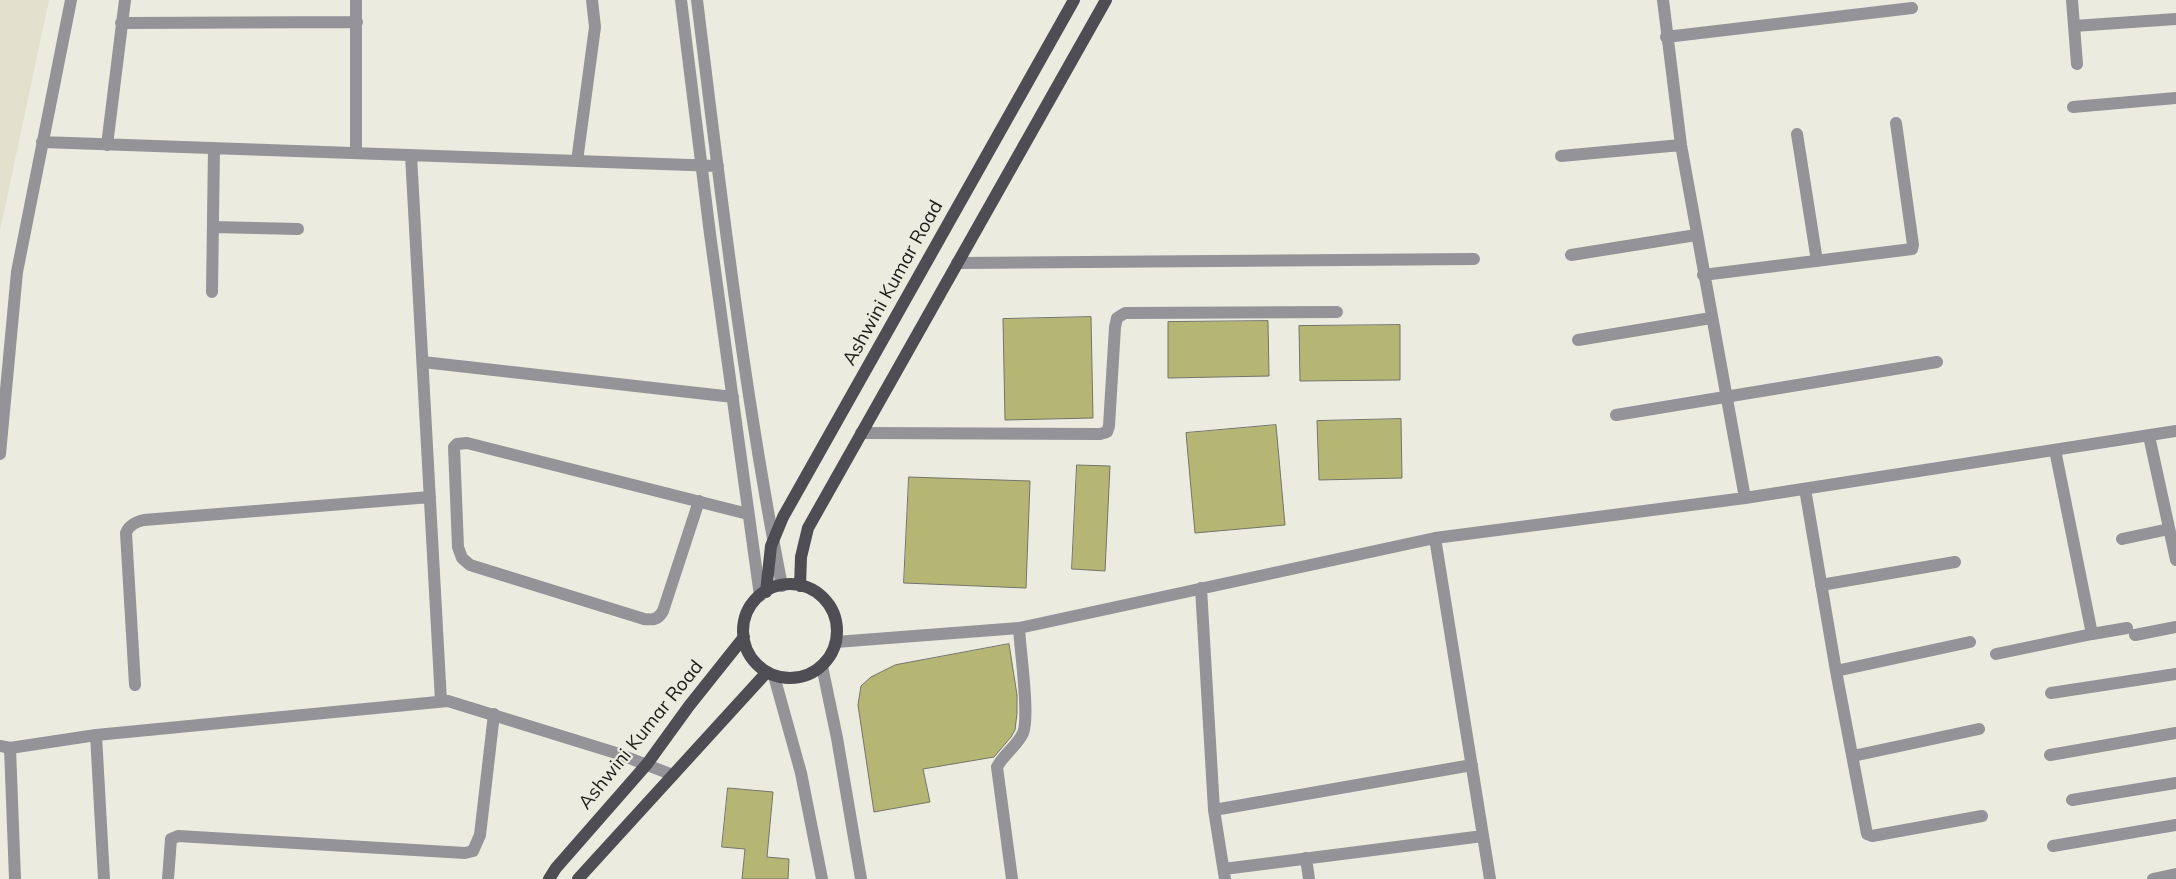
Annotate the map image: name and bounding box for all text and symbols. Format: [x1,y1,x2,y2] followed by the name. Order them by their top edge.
[838,196,948,370] street label: Ashwini Kumar Road
[574,656,708,814] street label: Ashwini Kumar Road

